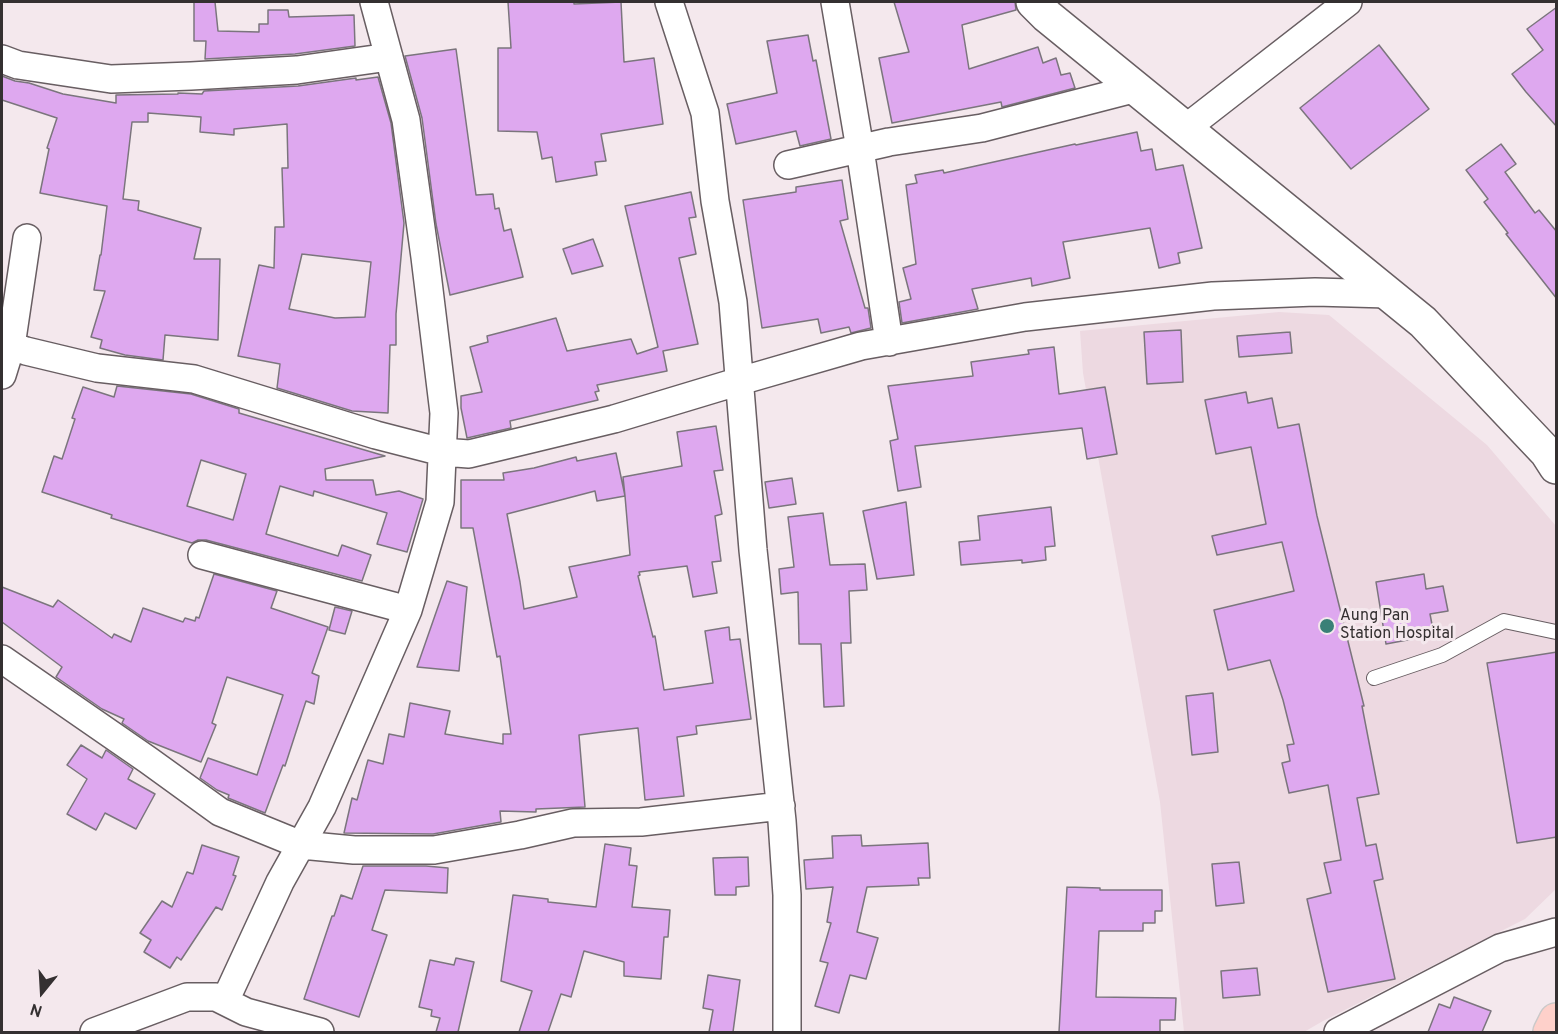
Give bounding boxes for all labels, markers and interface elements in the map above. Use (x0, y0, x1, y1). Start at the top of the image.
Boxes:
place label: Aung Pan Station Hospital (1340, 607, 1454, 645)
marker: Aung Pan Station Hospital (1318, 617, 1336, 635)
north arrow (12, 962, 72, 1022)
text: N (28, 998, 45, 1020)

